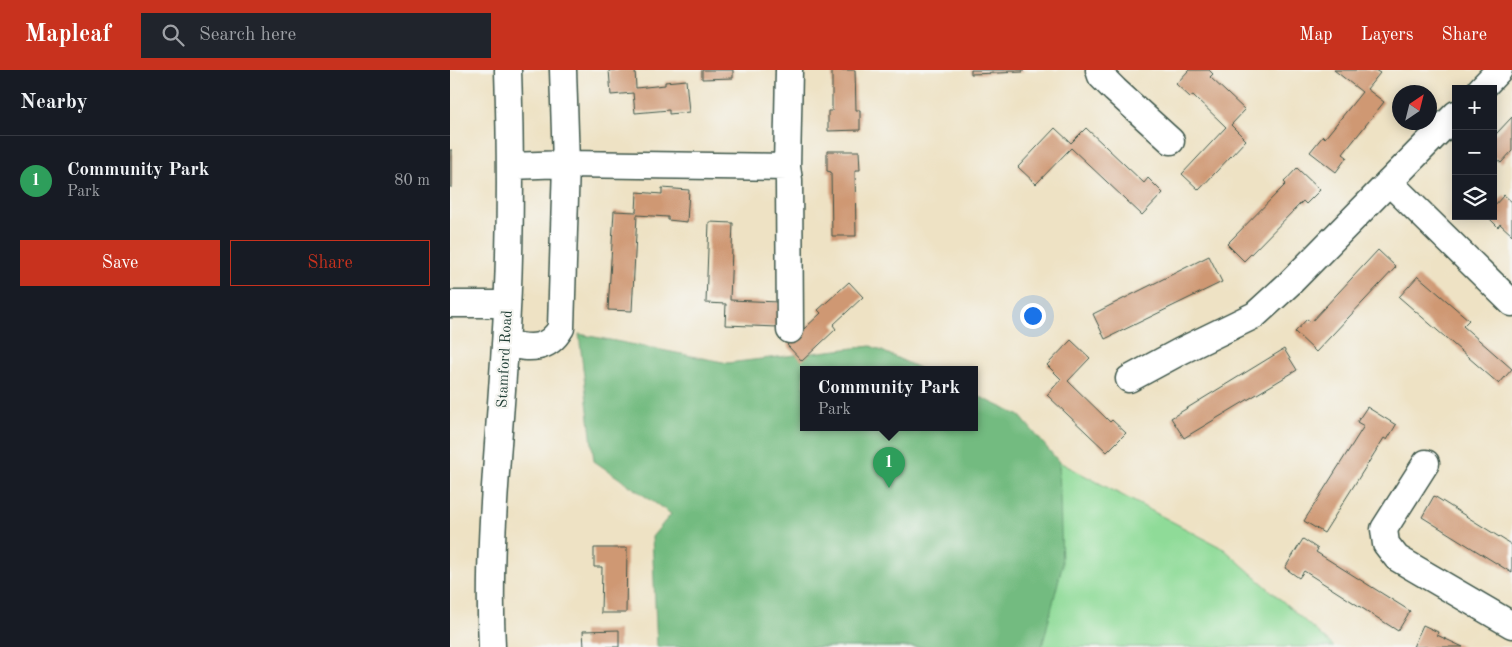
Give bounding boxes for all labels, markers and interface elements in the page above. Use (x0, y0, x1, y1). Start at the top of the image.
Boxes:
search box (141, 13, 491, 58)
icon: search (159, 21, 187, 49)
text: Mapleaf (25, 23, 111, 47)
text: Search here (199, 26, 296, 45)
text: Map (1299, 26, 1333, 44)
text: Layers (1361, 26, 1413, 44)
text: Share (1441, 26, 1487, 44)
north arrow (1392, 85, 1437, 130)
map controls (1452, 85, 1497, 220)
button: + (1452, 85, 1497, 130)
text: Nearby (20, 92, 88, 113)
button: − (1452, 130, 1497, 175)
text: Community Park (67, 161, 209, 180)
text: 1 (31, 173, 41, 189)
text: 80 m (394, 173, 430, 189)
button: layers (1452, 175, 1497, 220)
text: Park (67, 184, 100, 200)
button: Save (20, 240, 220, 286)
button: Share (230, 240, 430, 286)
your location (1020, 303, 1046, 329)
street label: Stamford Road (495, 310, 516, 408)
popup (800, 366, 978, 431)
text: Community Park (818, 379, 960, 398)
text: Park (818, 402, 851, 418)
pin: 1 (873, 447, 905, 488)

